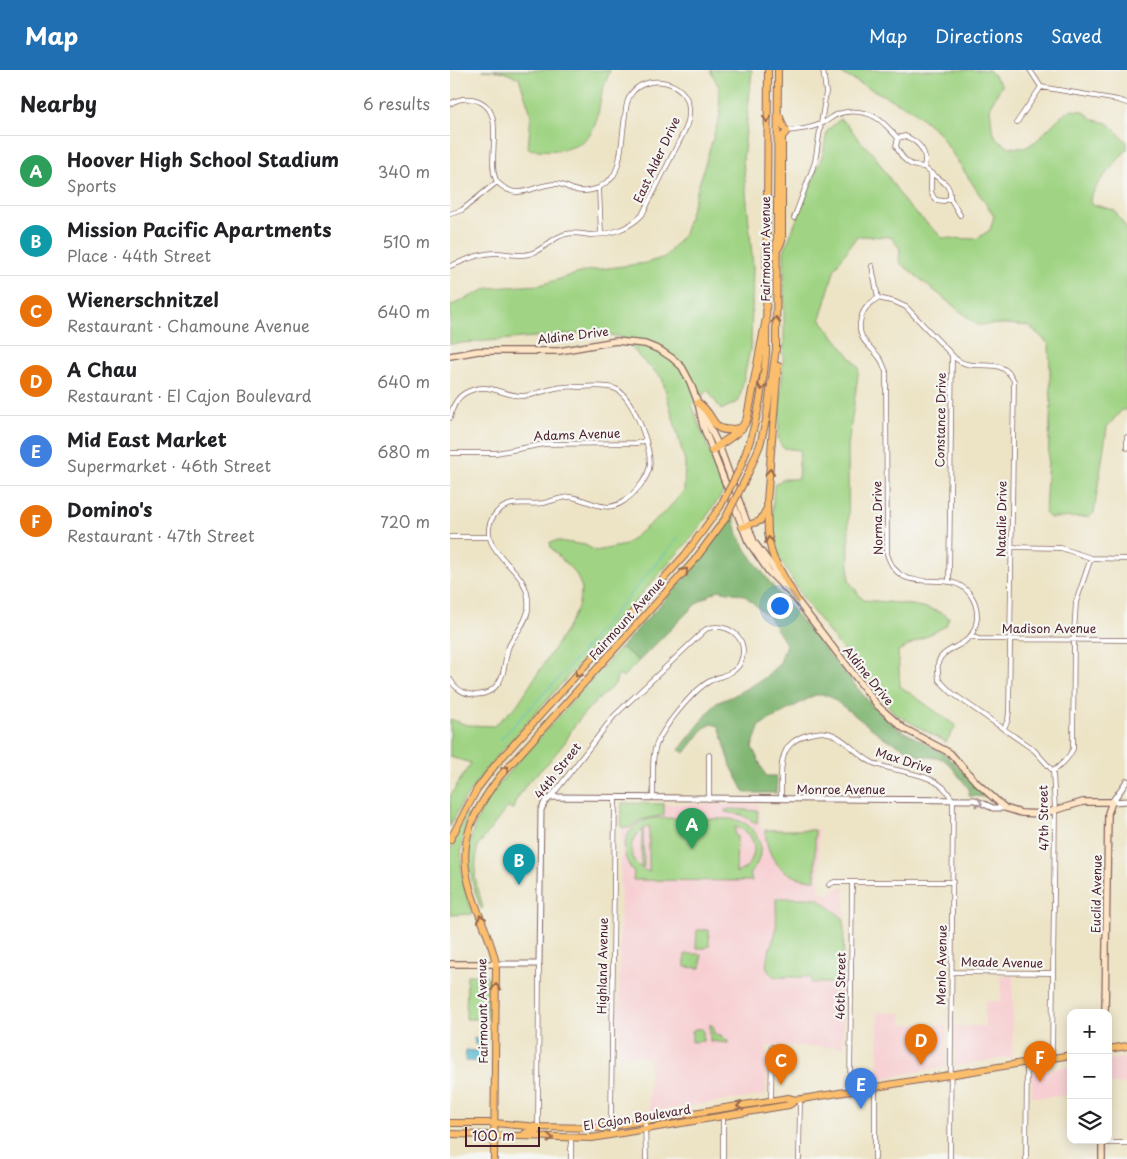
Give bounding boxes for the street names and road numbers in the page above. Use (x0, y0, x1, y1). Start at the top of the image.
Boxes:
street label: East Alder Drive (628, 113, 684, 206)
street label: Fairmount Avenue (756, 196, 774, 302)
street label: Aldine Drive (536, 322, 610, 348)
street label: Constance Drive (930, 372, 950, 468)
street label: Adams Avenue (533, 423, 621, 445)
street label: Norma Drive (867, 481, 887, 555)
street label: Natalie Drive (991, 481, 1011, 557)
street label: Fairmount Avenue (584, 573, 669, 664)
street label: Madison Avenue (1002, 619, 1097, 637)
street label: Aldine Drive (839, 642, 898, 709)
street label: 44th Street (530, 738, 585, 802)
street label: Max Drive (874, 742, 935, 778)
street label: Monroe Avenue (796, 780, 886, 798)
street label: 47th Street (1033, 785, 1053, 851)
street label: Euclid Avenue (1086, 854, 1106, 933)
street label: Highland Avenue (592, 917, 612, 1014)
street label: Menlo Avenue (931, 924, 951, 1005)
street label: 46th Street (830, 952, 850, 1020)
street label: Meade Avenue (961, 952, 1044, 972)
street label: Fairmount Avenue (472, 958, 492, 1064)
street label: El Cajon Boulevard (582, 1100, 693, 1134)

